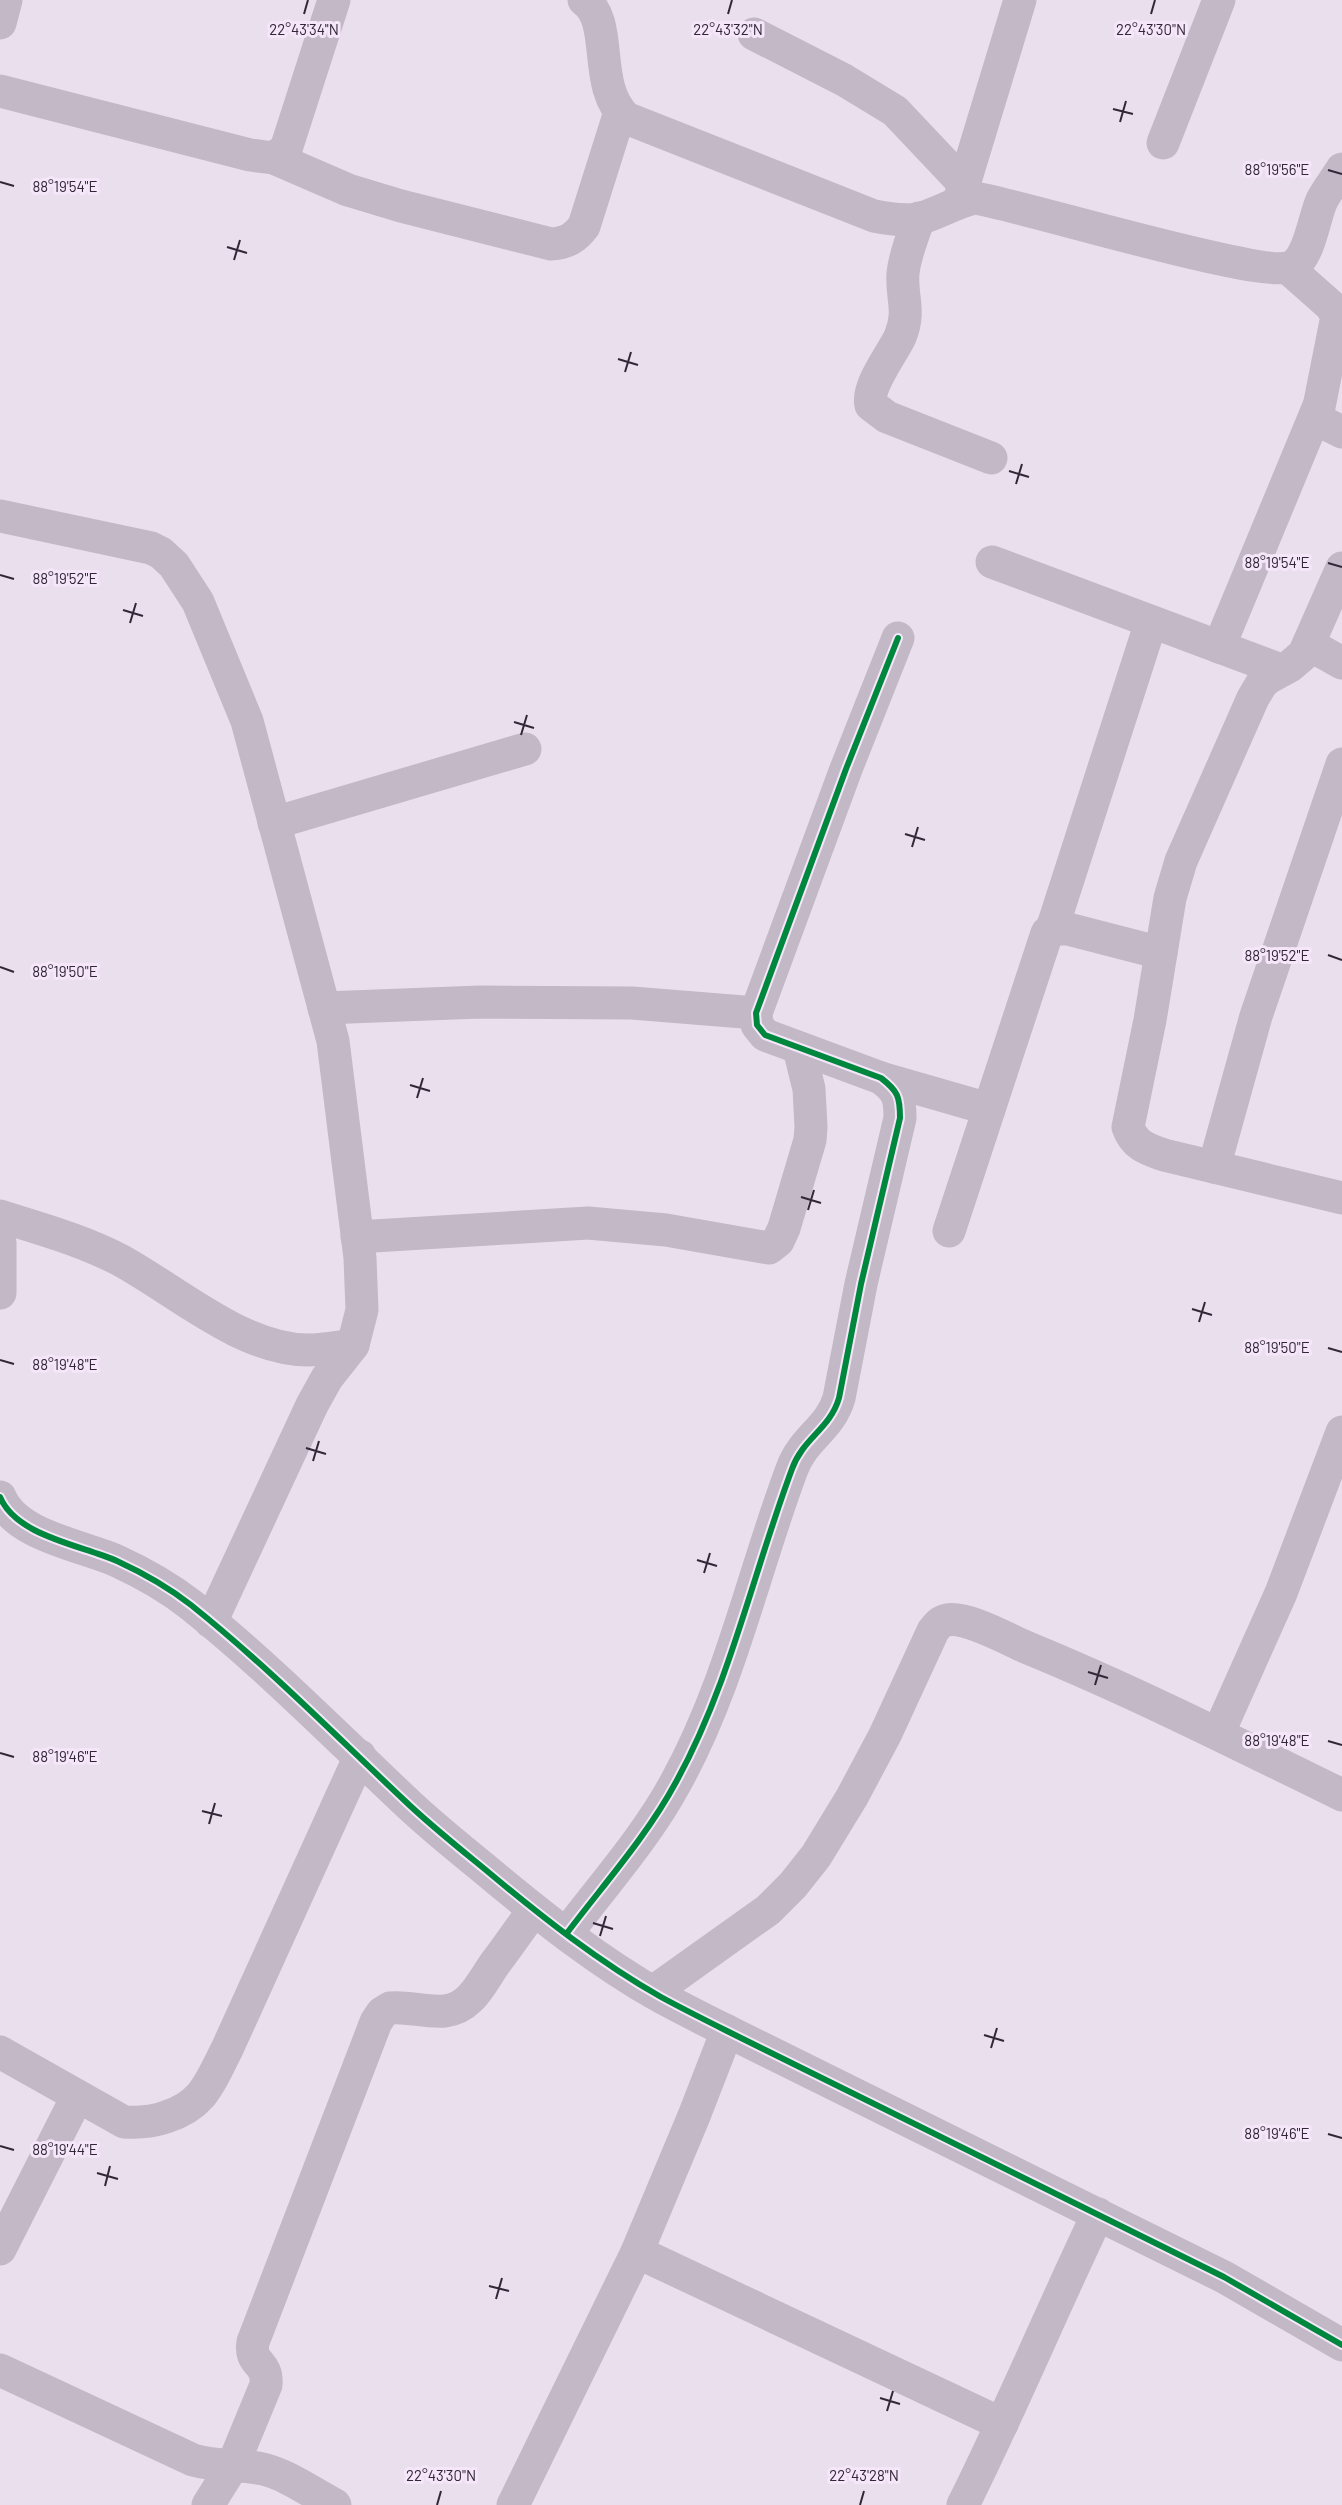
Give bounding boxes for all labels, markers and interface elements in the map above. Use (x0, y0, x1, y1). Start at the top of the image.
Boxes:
text: 22°43'34"N (269, 20, 339, 38)
text: 22°43'32"N (693, 20, 763, 38)
text: 22°43'30"N (1116, 20, 1186, 38)
text: 88°19'56"E (1245, 160, 1309, 178)
text: 88°19'54"E (32, 177, 98, 195)
text: 88°19'54"E (1244, 553, 1310, 571)
text: 88°19'52"E (32, 569, 98, 587)
text: 88°19'52"E (1244, 946, 1310, 964)
text: 88°19'50"E (32, 962, 98, 980)
text: 88°19'50"E (1244, 1338, 1310, 1356)
text: 88°19'48"E (32, 1355, 98, 1373)
text: 88°19'48"E (1244, 1731, 1310, 1749)
text: 88°19'46"E (32, 1747, 98, 1765)
text: 88°19'46"E (1244, 2124, 1310, 2142)
text: 88°19'44"E (32, 2140, 98, 2158)
text: 22°43'30"N (406, 2466, 476, 2484)
text: 22°43'28"N (829, 2466, 899, 2484)

